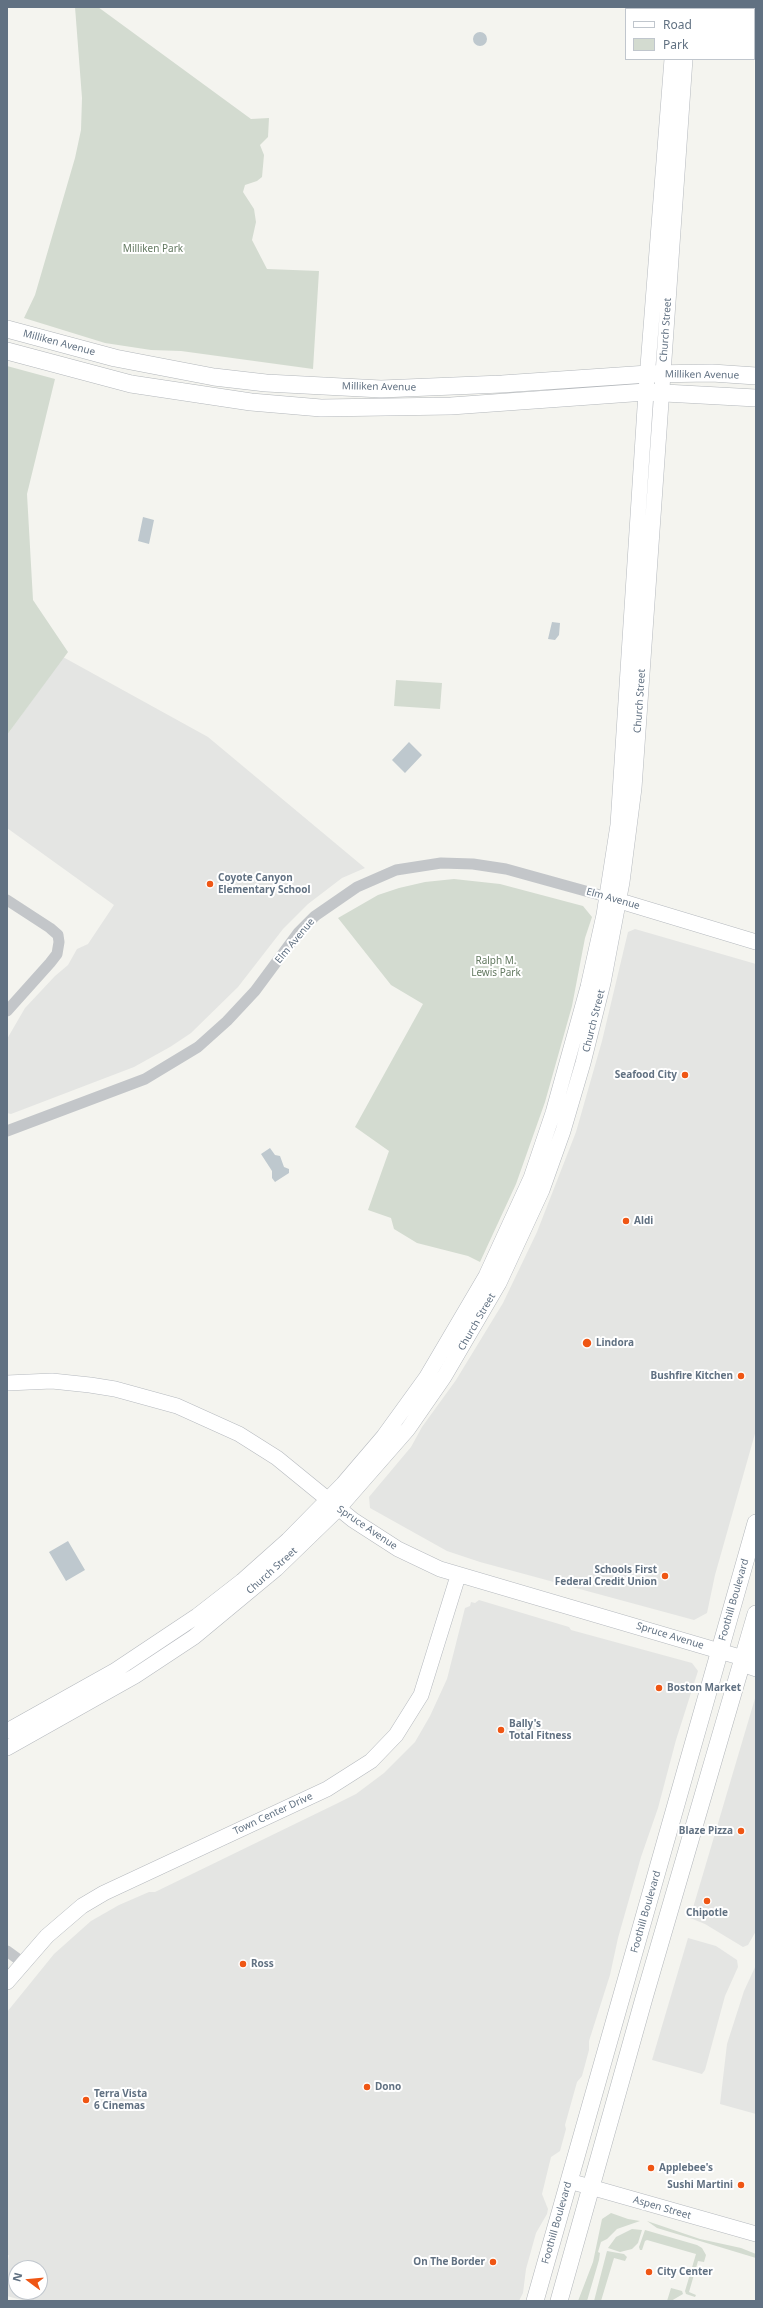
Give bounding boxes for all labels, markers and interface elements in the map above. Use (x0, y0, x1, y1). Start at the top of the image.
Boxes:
legend (625, 8, 755, 60)
text: Road (663, 16, 692, 33)
text: Park (663, 36, 688, 53)
park label: Milliken Park (123, 243, 183, 255)
street label: Church Street (658, 298, 674, 362)
street label: Milliken Avenue (22, 328, 96, 358)
street label: Milliken Avenue (665, 368, 739, 382)
street label: Milliken Avenue (342, 380, 416, 394)
street label: Church Street (632, 669, 648, 733)
place label: Coyote Canyon Elementary School (218, 872, 311, 896)
marker: Coyote Canyon Elementary School (205, 879, 215, 889)
street label: Elm Avenue (585, 886, 641, 912)
street label: Elm Avenue (273, 916, 317, 966)
park label: Ralph M. Lewis Park (471, 955, 521, 978)
street label: Church Street (580, 988, 608, 1054)
place label: Seafood City (615, 1069, 677, 1081)
marker: Seafood City (680, 1070, 690, 1080)
place label: Aldi (634, 1215, 653, 1227)
marker: Aldi (621, 1216, 631, 1226)
street label: Church Street (456, 1291, 498, 1353)
marker: Lindora (581, 1337, 593, 1349)
place label: Lindora (596, 1337, 634, 1349)
place label: Bushfire Kitchen (651, 1370, 733, 1382)
marker: Bushfire Kitchen (736, 1371, 746, 1381)
street label: Spruce Avenue (335, 1503, 399, 1553)
street label: Church Street (244, 1545, 300, 1597)
street label: Foothill Boulevard (717, 1558, 751, 1642)
place label: Schools First Federal Credit Union (555, 1564, 657, 1588)
marker: Schools First Federal Credit Union (660, 1571, 670, 1581)
street label: Spruce Avenue (635, 1620, 705, 1652)
place label: Boston Market (667, 1682, 741, 1694)
marker: Boston Market (654, 1683, 664, 1693)
place label: Bally's Total Fitness (509, 1718, 572, 1742)
marker: Bally's Total Fitness (496, 1725, 506, 1735)
street label: Town Center Drive (231, 1790, 315, 1838)
place label: Blaze Pizza (679, 1825, 733, 1837)
marker: Blaze Pizza (736, 1826, 746, 1836)
street label: Foothill Boulevard (629, 1870, 663, 1954)
marker: Chipotle (702, 1896, 712, 1906)
place label: Chipotle (686, 1907, 728, 1919)
place label: Ross (251, 1958, 274, 1970)
marker: Ross (238, 1959, 248, 1969)
place label: Dono (375, 2081, 401, 2093)
marker: Dono (362, 2082, 372, 2092)
place label: Terra Vista 6 Cinemas (94, 2088, 147, 2112)
marker: Terra Vista 6 Cinemas (81, 2095, 91, 2105)
place label: Applebee's (659, 2162, 713, 2174)
marker: Applebee's (646, 2163, 656, 2173)
place label: Sushi Martini (667, 2179, 733, 2191)
marker: Sushi Martini (736, 2180, 746, 2190)
street label: Foothill Boulevard (540, 2181, 574, 2265)
street label: Aspen Street (632, 2194, 692, 2222)
place label: On The Border (413, 2256, 485, 2268)
marker: On The Border (488, 2257, 498, 2267)
north arrow (8, 2260, 48, 2300)
place label: City Center (657, 2266, 713, 2278)
marker: City Center (644, 2267, 654, 2277)
text: N (8, 2270, 25, 2283)

